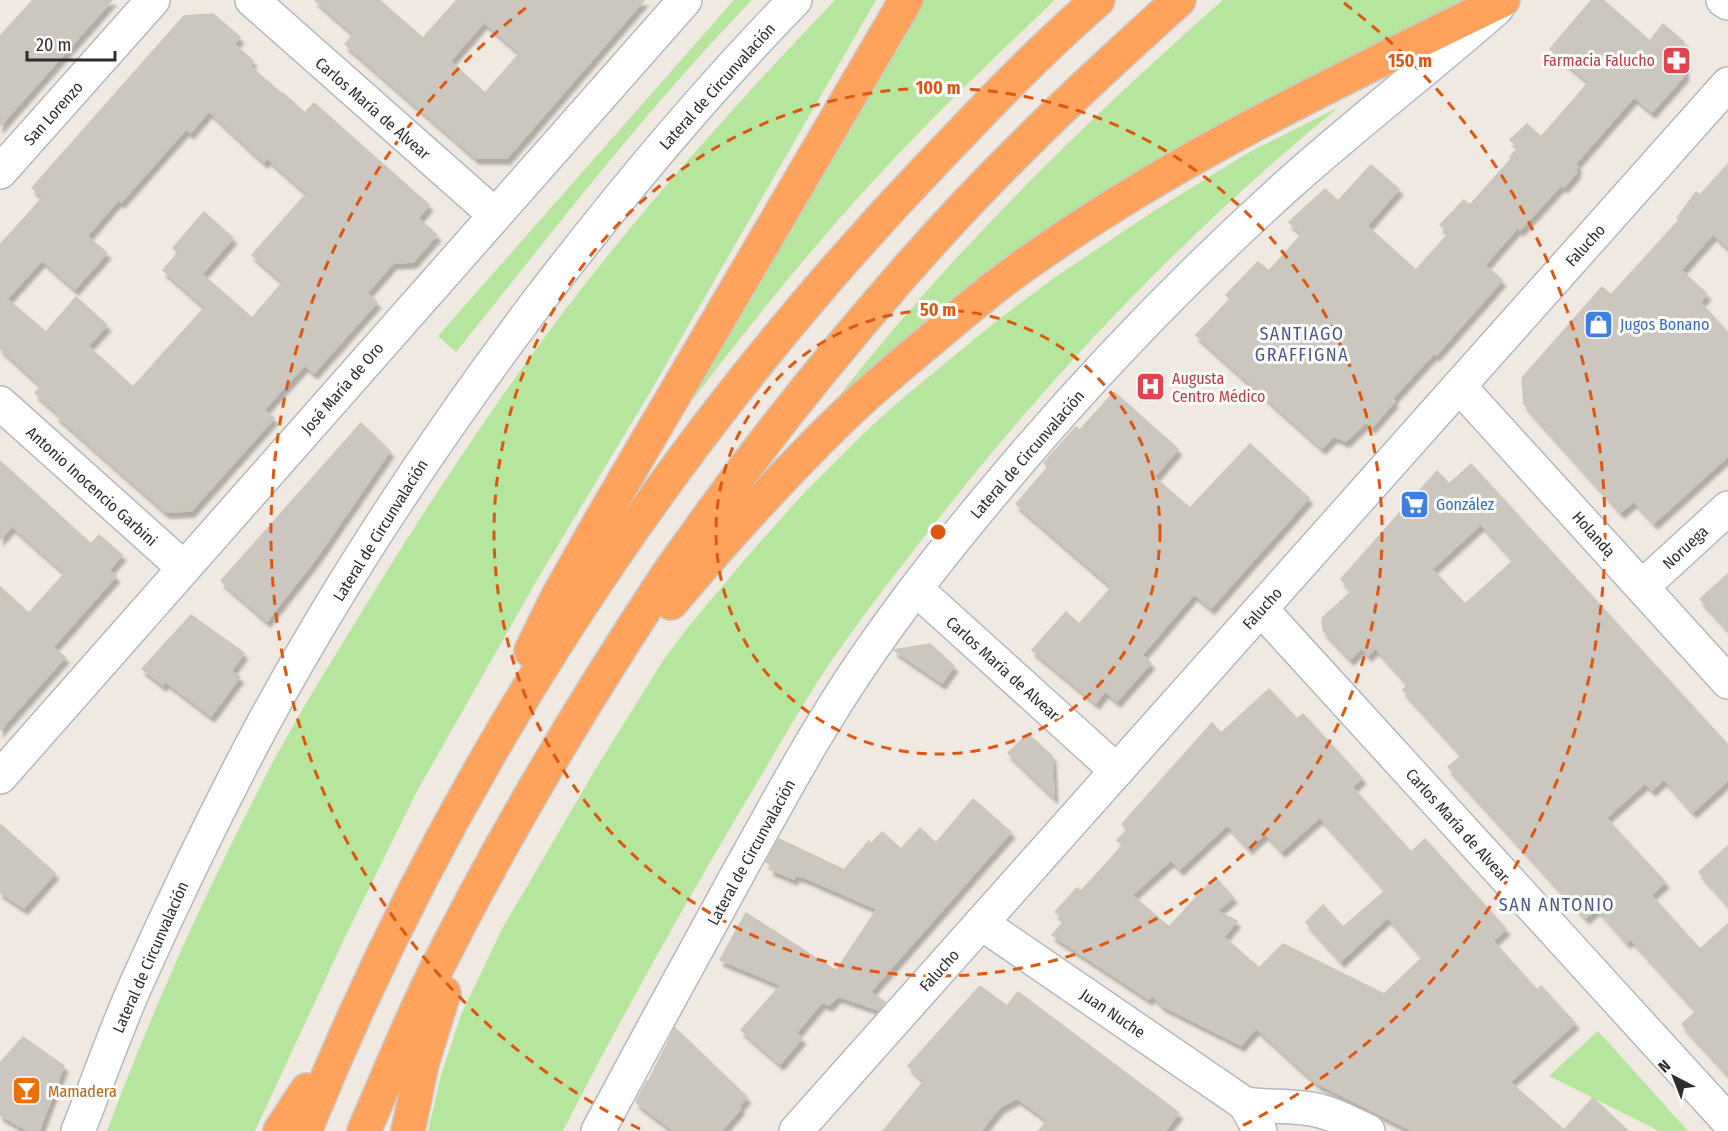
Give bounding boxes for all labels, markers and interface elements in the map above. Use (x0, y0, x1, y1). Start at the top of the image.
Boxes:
street label: Lateral de Circunvalación (656, 19, 779, 154)
scale bar (27, 24, 116, 62)
text: 20 m (36, 34, 71, 56)
pharmacy icon: Farmacia Falucho (1660, 44, 1692, 76)
text: 150 m (1388, 50, 1432, 72)
place label: Farmacia Falucho (1543, 51, 1655, 70)
street label: Carlos María de Alvear (311, 53, 434, 164)
text: 100 m (916, 77, 960, 99)
street label: San Lorenzo (20, 78, 87, 149)
street label: Falucho (1562, 220, 1609, 270)
text: 50 m (920, 299, 956, 321)
shop icon: Jugos Bonano (1583, 308, 1615, 340)
place label: Jugos Bonano (1620, 315, 1709, 334)
district label: SANTIAGO GRAFFIGNA (1255, 323, 1349, 366)
street label: José María de Oro (297, 338, 387, 438)
place label: Augusta Centro Médico (1172, 369, 1266, 406)
hospital icon: Augusta Centro Médico (1135, 371, 1167, 403)
street label: Lateral de Circunvalación (967, 386, 1088, 522)
street label: Antonio Inocencio Garbini (22, 423, 161, 550)
street label: Lateral de Circunvalación (329, 456, 432, 605)
supermarket icon: González (1399, 488, 1431, 520)
place label: González (1436, 495, 1494, 514)
street label: Holanda (1568, 508, 1619, 561)
centre of rings (928, 522, 948, 542)
street label: Noruega (1659, 522, 1712, 573)
street label: Falucho (1239, 583, 1286, 633)
street label: Carlos María de Alvear (942, 612, 1064, 725)
street label: Carlos María de Alvear (1402, 765, 1514, 886)
street label: Lateral de Circunvalación (703, 776, 799, 928)
street label: Lateral de Circunvalación (108, 879, 192, 1036)
district label: SAN ANTONIO (1499, 894, 1615, 916)
street label: Falucho (916, 945, 963, 995)
street label: Juan Nuche (1077, 985, 1149, 1042)
north arrow (1644, 1047, 1704, 1107)
text: N (1654, 1056, 1674, 1076)
bar icon: Mamadera (11, 1075, 43, 1107)
place label: Mamadera (48, 1082, 117, 1101)

